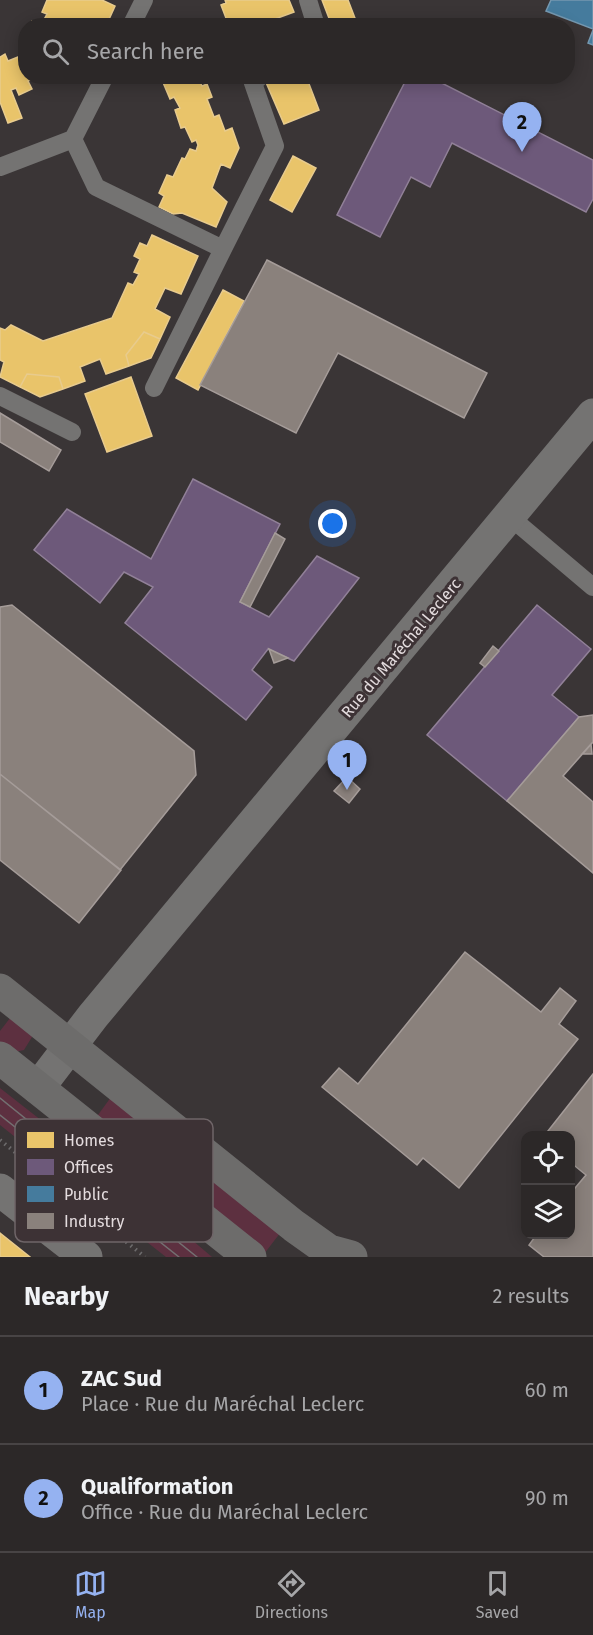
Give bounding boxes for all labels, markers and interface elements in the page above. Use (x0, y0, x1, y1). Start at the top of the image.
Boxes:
search box (18, 18, 575, 84)
icon: search (39, 35, 72, 68)
text: Search here (87, 38, 205, 65)
pin: 2 (502, 102, 542, 152)
your location (318, 509, 347, 538)
street label: Rue du Maréchal Leclerc (337, 574, 465, 721)
pin: 1 (328, 740, 366, 790)
legend (15, 1119, 213, 1242)
text: Homes (64, 1131, 114, 1150)
map controls (521, 1131, 575, 1239)
button: locate (521, 1131, 575, 1185)
text: Offices (64, 1158, 113, 1177)
text: Public (64, 1185, 109, 1204)
button: layers (521, 1185, 575, 1239)
text: Industry (64, 1212, 124, 1231)
text: Nearby (24, 1281, 109, 1312)
text: 2 results (492, 1284, 569, 1308)
text: ZAC Sud (81, 1365, 162, 1392)
text: 1 (39, 1378, 48, 1402)
text: 60 m (525, 1378, 569, 1402)
text: Place · Rue du Maréchal Leclerc (81, 1392, 364, 1416)
text: Qualiformation (81, 1473, 234, 1500)
text: 2 (38, 1486, 49, 1510)
text: 90 m (525, 1486, 569, 1510)
text: Office · Rue du Maréchal Leclerc (81, 1500, 368, 1524)
tab: Map (74, 1567, 107, 1622)
tab: Directions (255, 1567, 328, 1622)
tab: Saved (476, 1567, 519, 1622)

